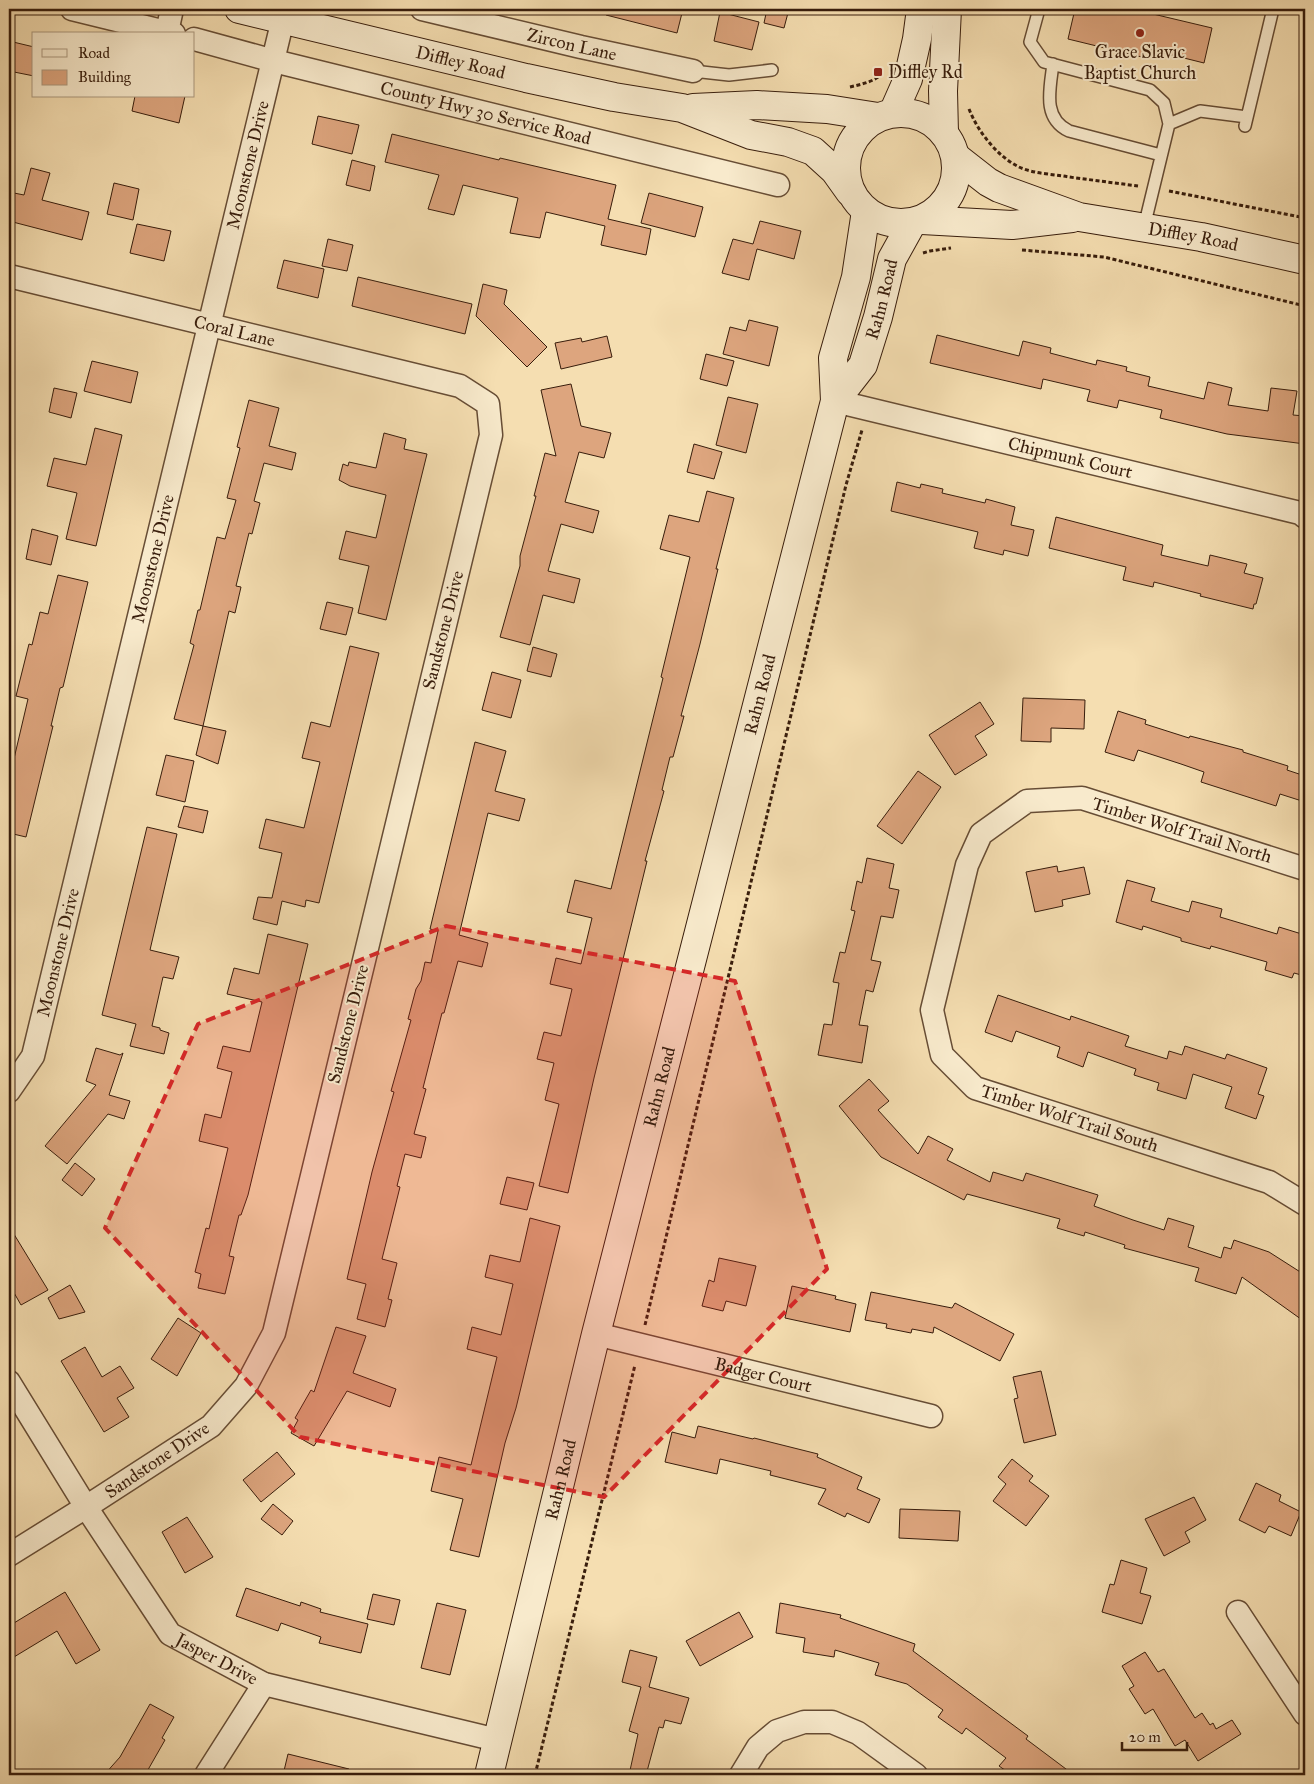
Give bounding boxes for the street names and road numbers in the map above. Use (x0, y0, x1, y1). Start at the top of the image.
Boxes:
street label: Zircon Lane (525, 23, 619, 65)
street label: Diffley Road (414, 41, 508, 84)
street label: County Hwy 30 Service Road (378, 77, 593, 150)
street label: Moonstone Drive (222, 98, 274, 231)
street label: Diffley Road (1146, 217, 1240, 256)
street label: Rahn Road (861, 257, 903, 342)
street label: Coral Lane (192, 310, 277, 351)
street label: Chipmunk Court (1006, 432, 1135, 483)
street label: Moonstone Drive (127, 492, 179, 625)
street label: Sandstone Drive (418, 568, 468, 692)
street label: Rahn Road (739, 652, 781, 737)
street label: Timber Wolf Trail North (1090, 792, 1274, 868)
street label: Moonstone Drive (32, 886, 84, 1019)
street label: Sandstone Drive (323, 962, 373, 1086)
street label: Rahn Road (638, 1044, 680, 1129)
street label: Timber Wolf Trail South (978, 1080, 1161, 1157)
street label: Badger Court (712, 1352, 815, 1398)
street label: Sandstone Drive (100, 1417, 214, 1503)
street label: Rahn Road (540, 1437, 581, 1522)
street label: Jasper Drive (170, 1627, 262, 1690)

